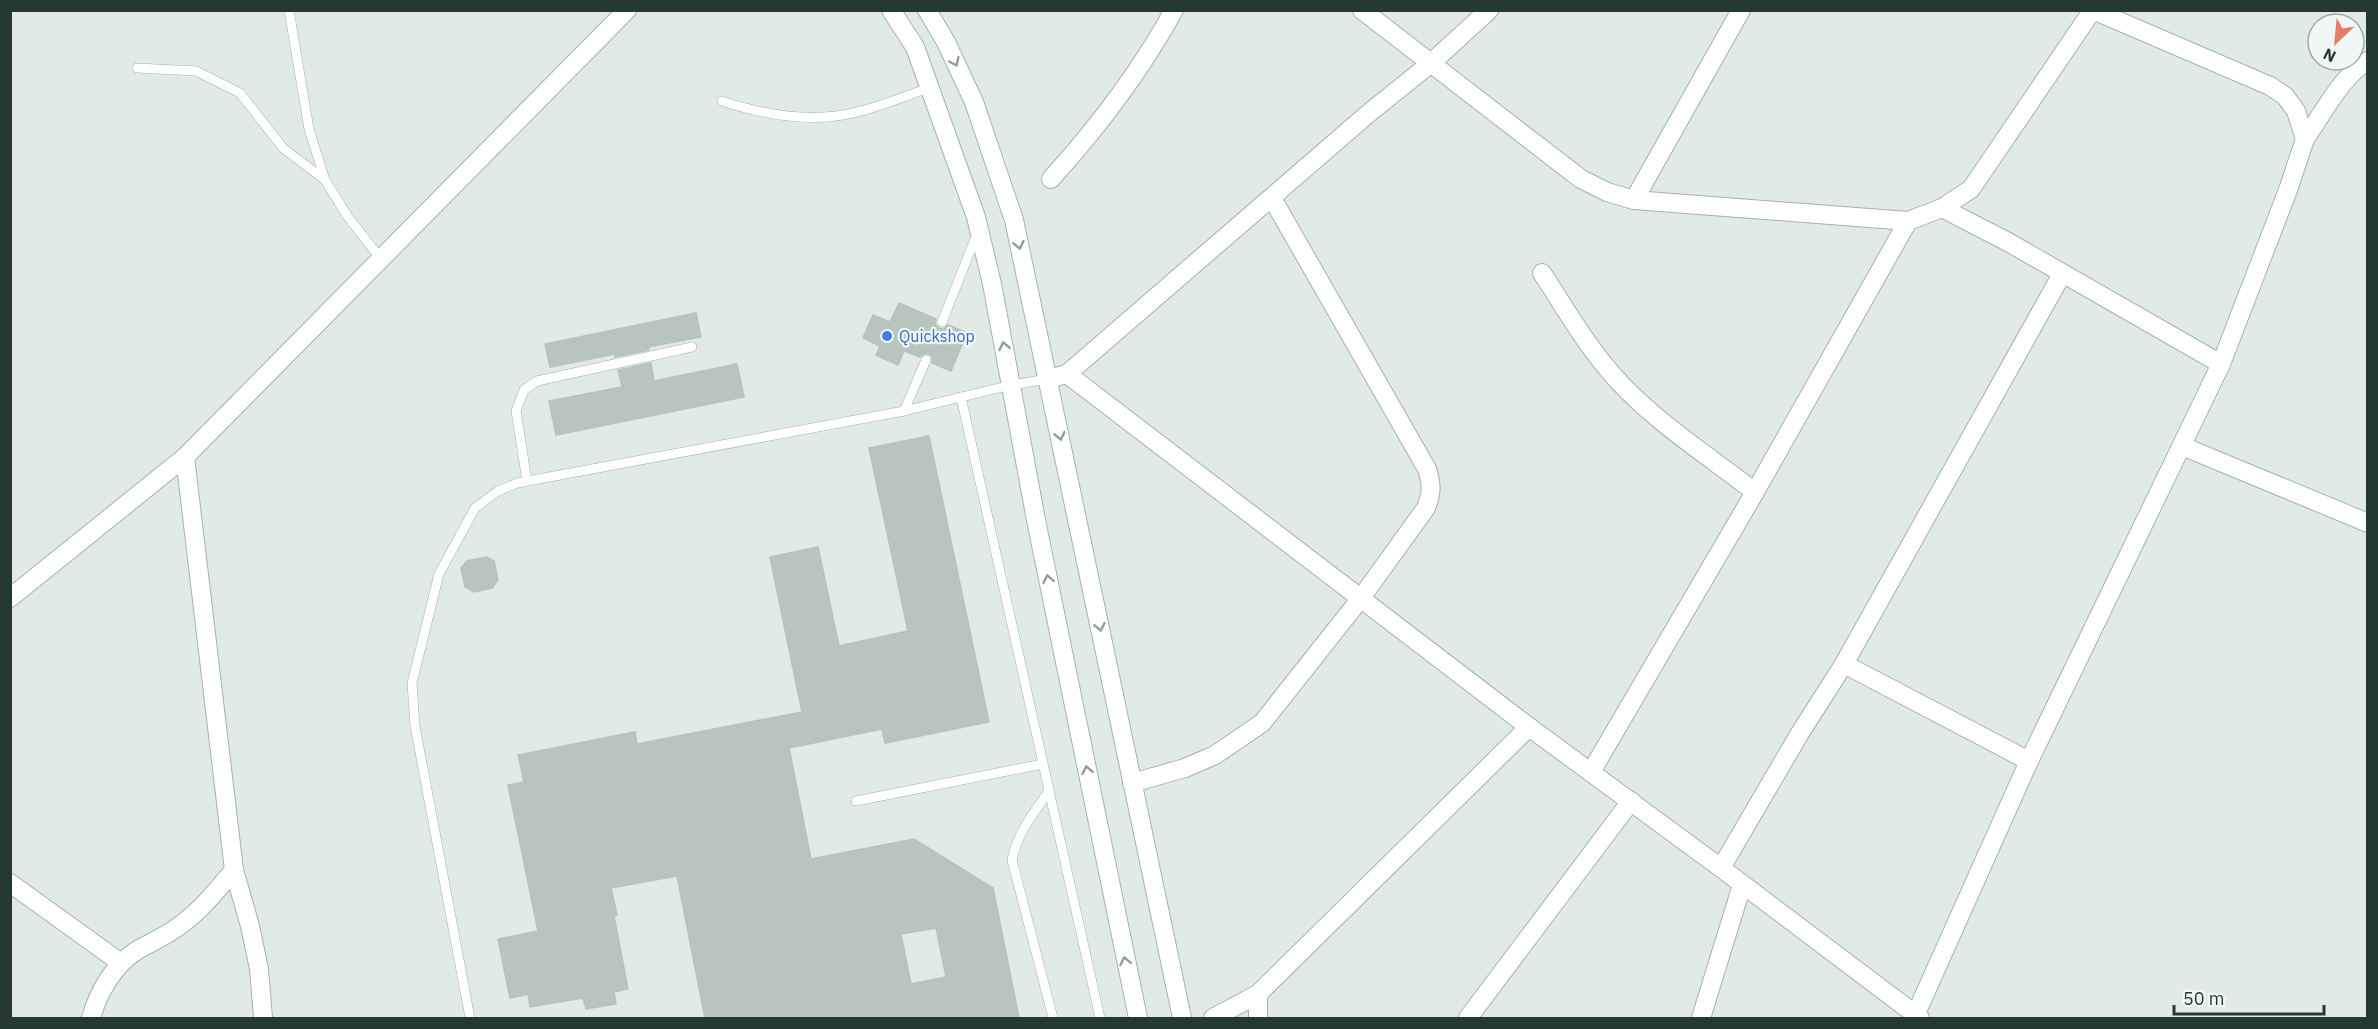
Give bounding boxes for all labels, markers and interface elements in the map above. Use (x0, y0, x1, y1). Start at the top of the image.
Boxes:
north arrow (2306, 12, 2366, 72)
text: N (2320, 44, 2339, 67)
one-way arrow (948, 55, 960, 66)
one-way arrow (1012, 240, 1025, 250)
place label: Quickshop (899, 326, 975, 346)
marker: Quickshop (880, 329, 894, 343)
one-way arrow (998, 342, 1011, 352)
one-way arrow (1052, 431, 1065, 441)
one-way arrow (1042, 574, 1055, 584)
one-way arrow (1093, 622, 1106, 632)
one-way arrow (1081, 765, 1094, 775)
one-way arrow (1119, 957, 1132, 967)
scale bar (2174, 978, 2324, 1016)
text: 50 m (2183, 987, 2225, 1010)

